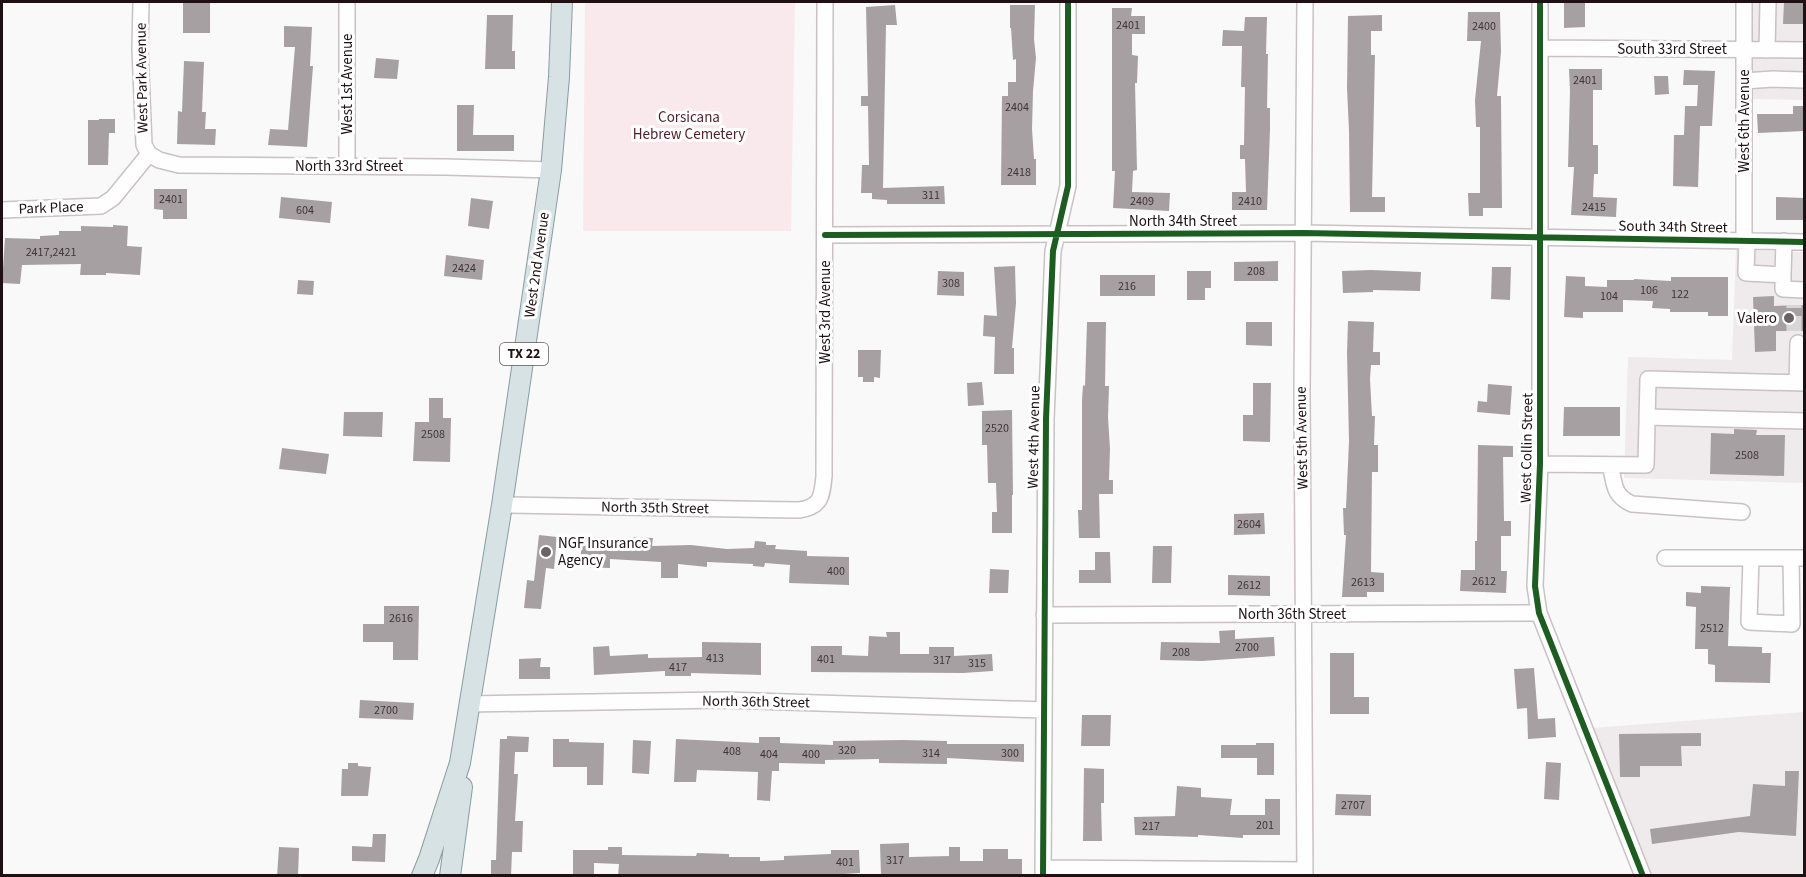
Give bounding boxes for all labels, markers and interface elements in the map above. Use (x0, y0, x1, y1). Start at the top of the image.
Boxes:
house number: 2401 (1116, 17, 1140, 34)
house number: 2400 (1472, 18, 1496, 35)
street label: West Park Avenue (131, 23, 153, 133)
street label: West 1st Avenue (337, 33, 358, 135)
street label: South 33rd Street (1617, 39, 1727, 60)
street label: West 6th Avenue (1734, 69, 1755, 173)
house number: 2401 (1573, 72, 1597, 89)
house number: 2404 (1005, 99, 1029, 116)
park label: Corsicana Hebrew Cemetery (633, 107, 745, 145)
street label: North 33rd Street (295, 156, 403, 177)
house number: 2418 (1007, 164, 1031, 181)
house number: 311 (922, 187, 940, 204)
house number: 2401 (159, 191, 183, 208)
house number: 2409 (1130, 193, 1154, 210)
house number: 2410 (1238, 193, 1262, 210)
street label: Park Place (18, 196, 84, 220)
house number: 2415 (1582, 199, 1606, 216)
house number: 604 (296, 202, 314, 219)
street label: West 2nd Avenue (519, 211, 555, 319)
street label: North 34th Street (1129, 211, 1237, 232)
street label: South 34th Street (1618, 216, 1728, 238)
house number: 2417,2421 (26, 244, 76, 261)
house number: 2424 (452, 260, 476, 277)
street label: West 3rd Avenue (815, 260, 836, 364)
house number: 208 (1247, 263, 1265, 280)
house number: 308 (942, 275, 960, 292)
house number: 216 (1118, 278, 1136, 295)
house number: 106 (1640, 282, 1658, 299)
house number: 122 (1671, 286, 1689, 303)
house number: 104 (1600, 288, 1618, 305)
place label: Valero (1738, 308, 1777, 329)
marker: Valero (1782, 311, 1796, 325)
road number: TX 22 (500, 343, 548, 365)
street label: West 4th Avenue (1023, 385, 1045, 489)
street label: West 5th Avenue (1291, 386, 1313, 490)
street label: West Collin Street (1516, 393, 1538, 503)
house number: 2520 (985, 420, 1009, 437)
house number: 2508 (421, 426, 445, 443)
house number: 2508 (1735, 447, 1759, 464)
street label: North 35th Street (601, 497, 709, 519)
house number: 2604 (1237, 516, 1261, 533)
place label: NGF Insurance Agency (558, 533, 649, 571)
marker: NGF Insurance Agency (539, 545, 553, 559)
house number: 400 (827, 563, 845, 580)
house number: 2612 (1472, 573, 1496, 590)
house number: 2613 (1351, 574, 1375, 591)
house number: 2612 (1237, 577, 1261, 594)
street label: North 36th Street (1238, 604, 1346, 625)
house number: 2616 (389, 610, 413, 627)
house number: 2512 (1700, 620, 1724, 637)
house number: 2700 (1235, 639, 1259, 656)
house number: 208 (1172, 644, 1190, 661)
house number: 413 (706, 650, 724, 667)
house number: 401 (817, 651, 835, 668)
house number: 317 (933, 652, 951, 669)
house number: 315 (968, 655, 986, 672)
house number: 417 (669, 659, 687, 676)
street label: North 36th Street (702, 691, 810, 713)
house number: 2700 (374, 702, 398, 719)
house number: 320 (838, 742, 856, 759)
house number: 408 (723, 743, 741, 760)
house number: 314 (922, 745, 940, 762)
house number: 300 (1001, 745, 1019, 762)
house number: 404 (760, 746, 778, 763)
house number: 400 (802, 746, 820, 763)
house number: 2707 (1341, 797, 1365, 814)
house number: 201 (1256, 817, 1274, 834)
house number: 217 (1142, 818, 1160, 835)
house number: 317 (886, 852, 904, 869)
house number: 401 (836, 854, 854, 871)

